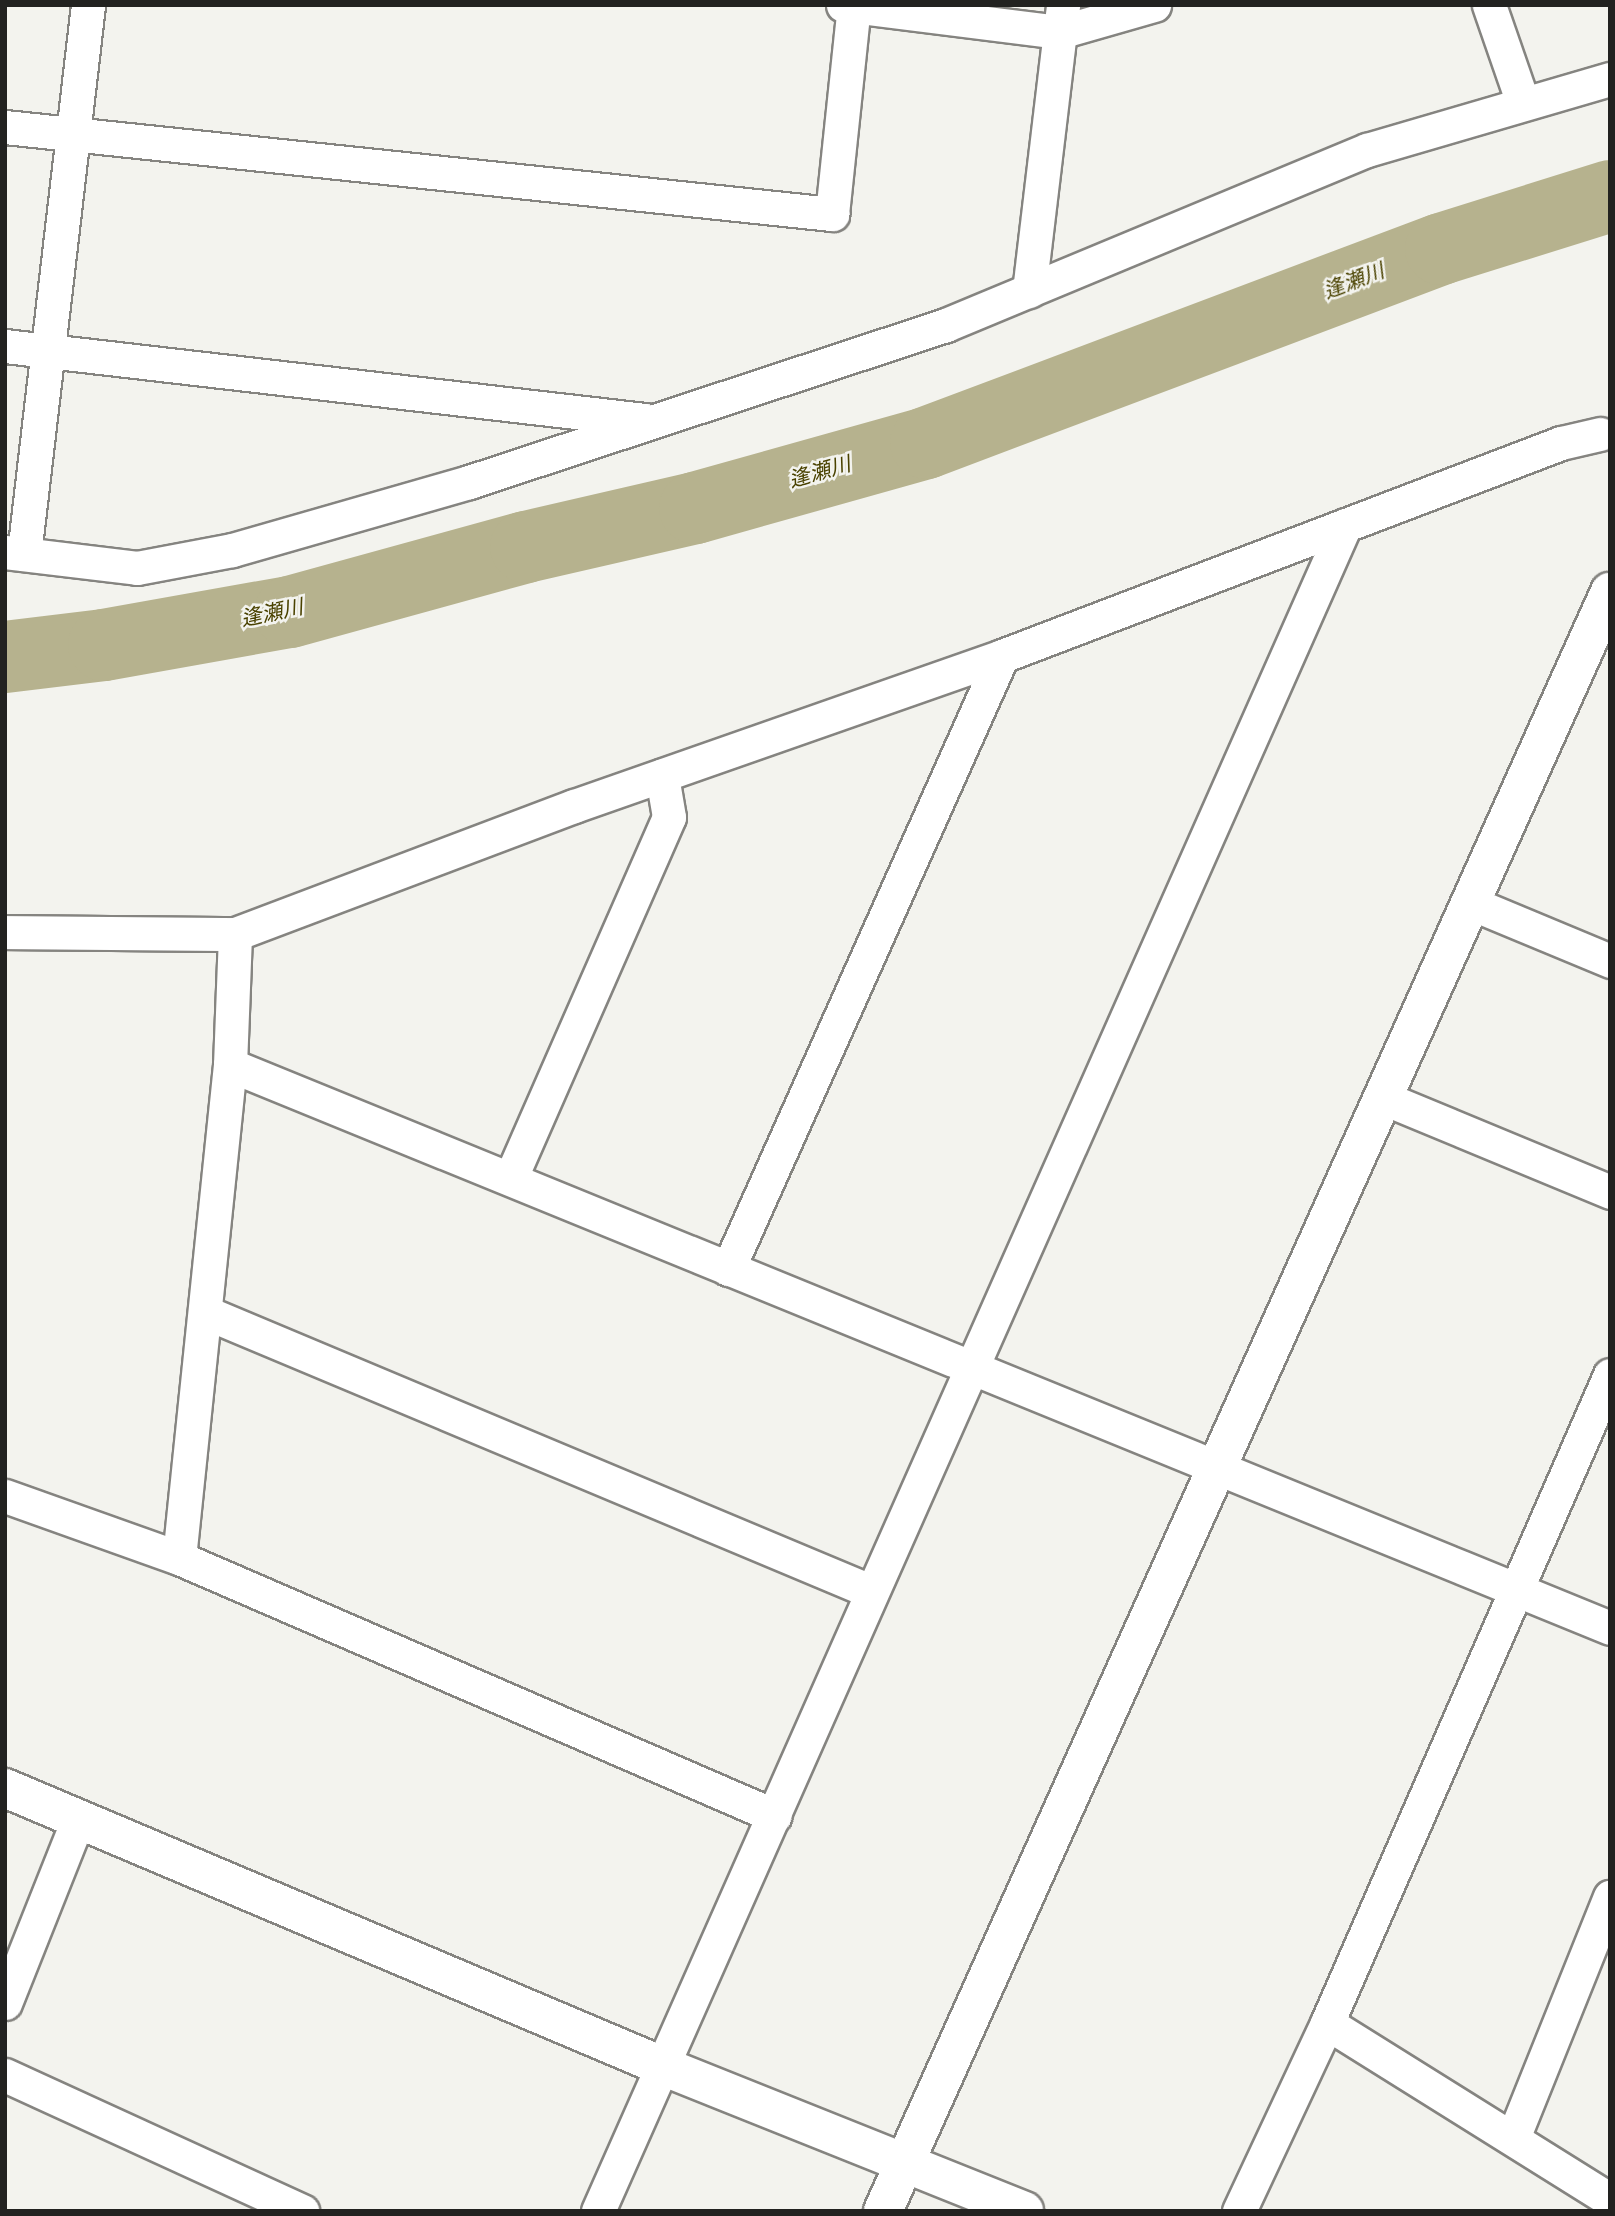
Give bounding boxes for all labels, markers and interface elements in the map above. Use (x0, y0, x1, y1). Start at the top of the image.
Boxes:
water label: 逢瀬川 (1320, 259, 1388, 305)
water label: 逢瀬川 (786, 452, 854, 494)
water label: 逢瀬川 (239, 595, 305, 633)

